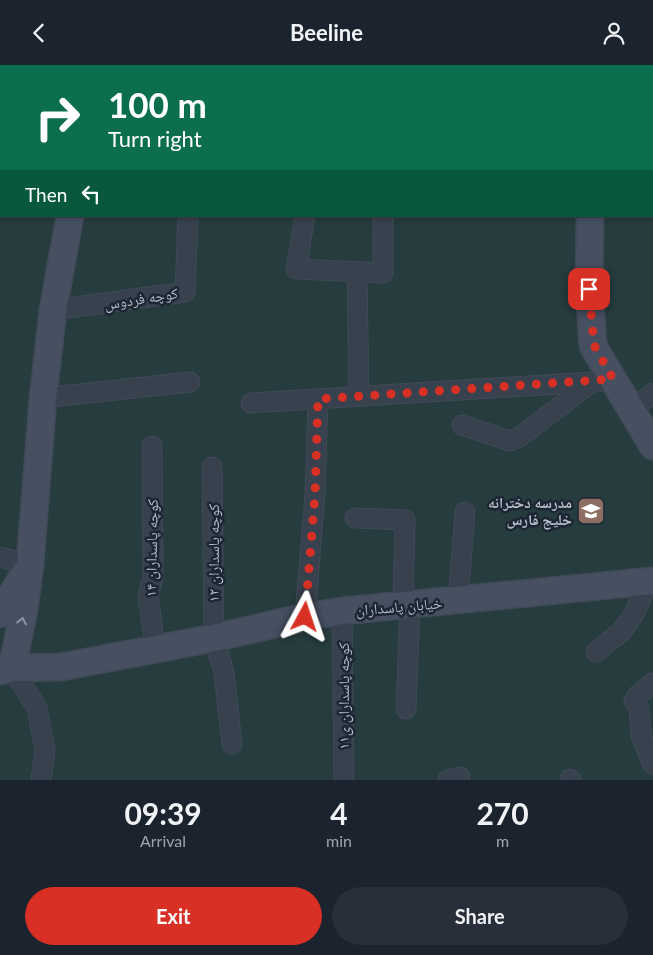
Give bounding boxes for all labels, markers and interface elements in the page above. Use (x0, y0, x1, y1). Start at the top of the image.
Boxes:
icon: back (25, 19, 53, 47)
text: Beeline (290, 19, 363, 46)
icon: person (600, 19, 628, 47)
text: 100 m (108, 83, 207, 125)
icon: right (25, 85, 90, 150)
text: Turn right (108, 125, 202, 152)
icon: left (77, 180, 105, 208)
text: Then (25, 183, 67, 206)
pin (568, 268, 610, 310)
icon: arrive (575, 275, 603, 303)
street label: کوچه فردوس (103, 283, 179, 315)
place label: مدرسه دخترانه خلیج فارس (488, 493, 572, 530)
school or university icon: مدرسه دخترانه خلیج فارس (576, 496, 606, 526)
street label: کوچه پاسداران ۱۴ (141, 499, 163, 597)
street label: کوچه پاسداران ۱۲ (204, 504, 224, 602)
position arrow (278, 590, 330, 642)
street label: خیابان پاسداران (355, 593, 444, 621)
one-way arrow (16, 616, 27, 625)
street label: کوچه پاسداران ی۱۱ (334, 642, 354, 750)
text: 09:39 (124, 795, 202, 831)
text: 4 (330, 795, 348, 831)
text: 270 (476, 795, 529, 831)
text: Arrival (140, 831, 186, 850)
text: min (326, 831, 352, 850)
text: m (496, 831, 509, 850)
button: Exit (25, 887, 322, 945)
button: Share (332, 887, 628, 945)

